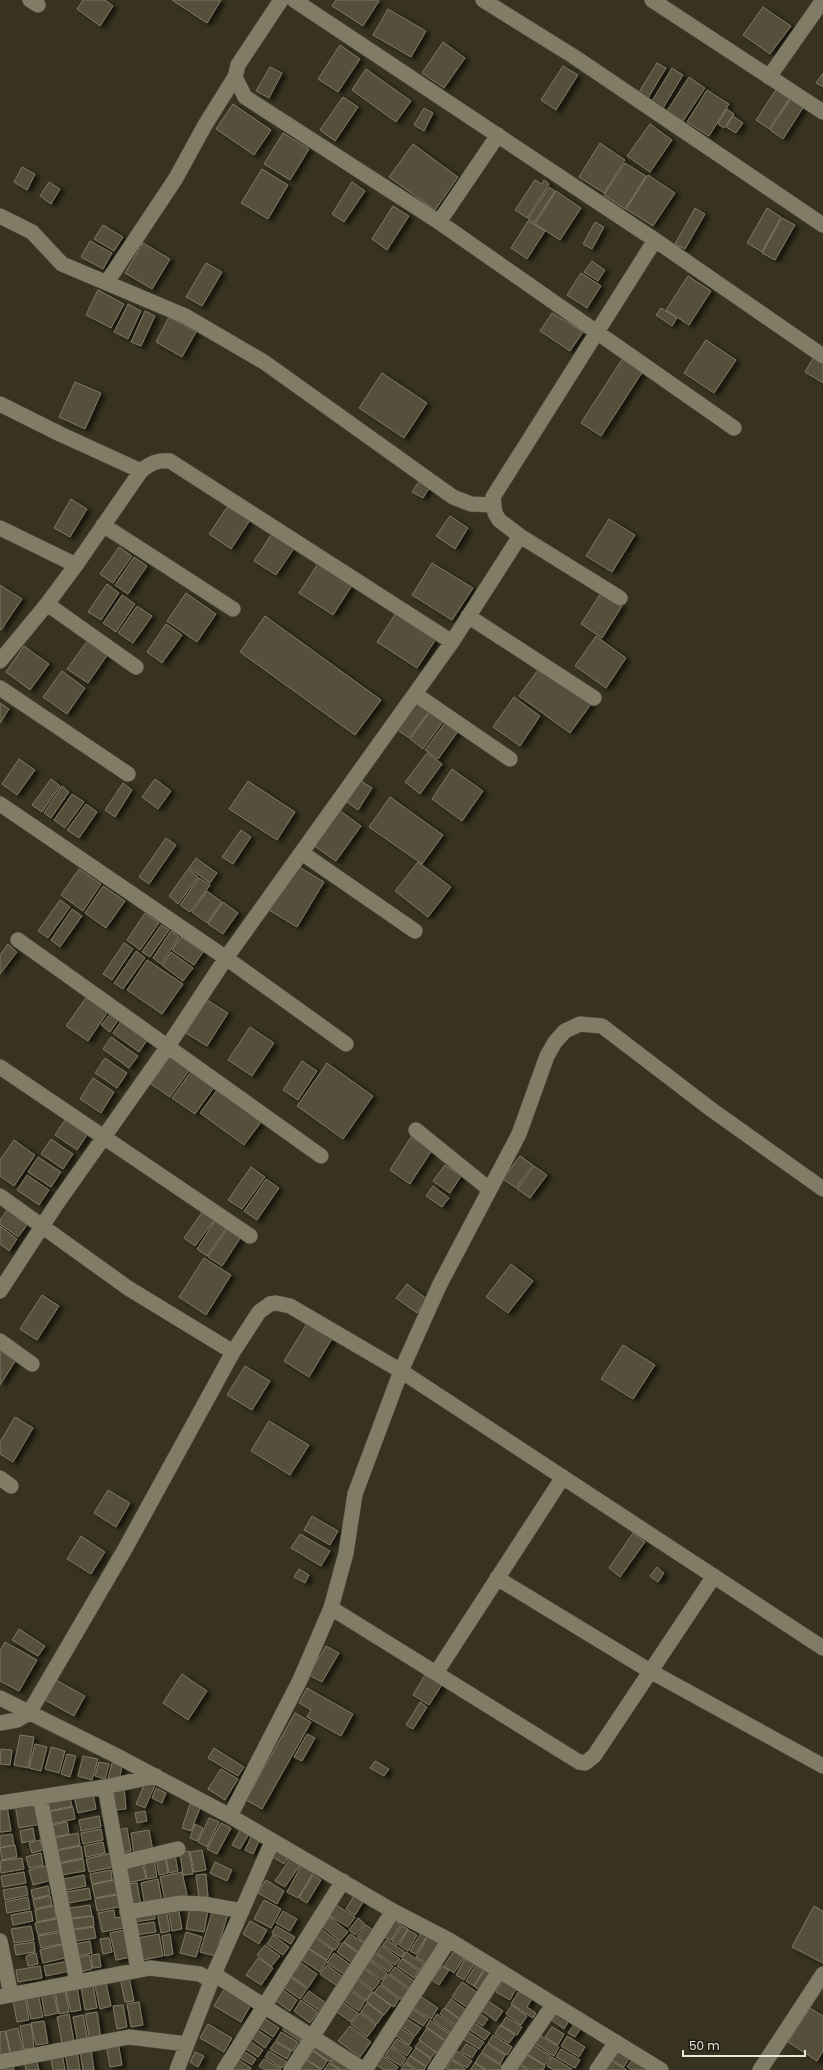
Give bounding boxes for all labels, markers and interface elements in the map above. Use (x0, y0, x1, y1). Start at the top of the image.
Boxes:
scale bar (683, 2032, 805, 2058)
text: 50 m (689, 2037, 720, 2054)

